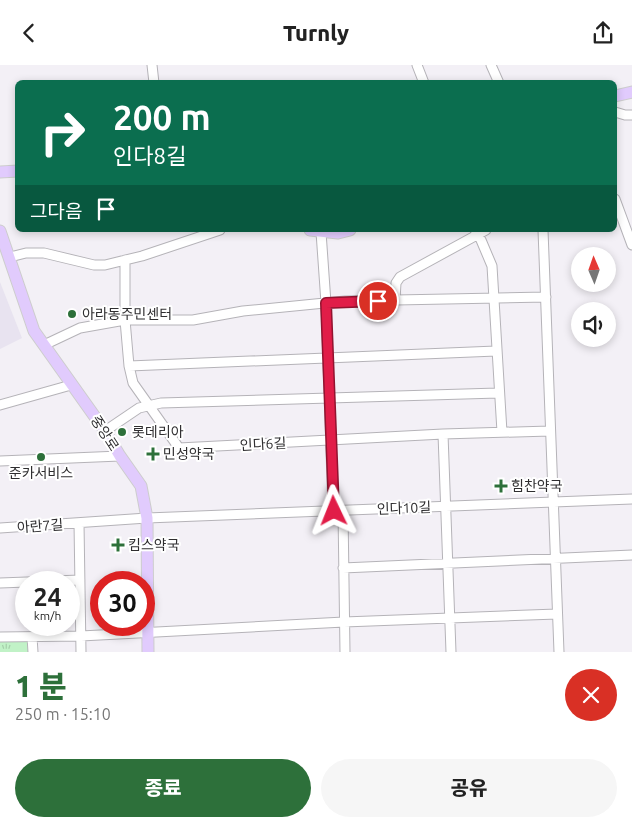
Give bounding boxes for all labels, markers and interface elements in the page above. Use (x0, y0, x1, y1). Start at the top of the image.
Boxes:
icon: back (15, 19, 43, 47)
icon: share (589, 19, 617, 47)
text: Turnly (283, 20, 349, 45)
text: 200 m (113, 97, 211, 137)
icon: right (30, 100, 95, 165)
text: 인다8길 (113, 143, 186, 168)
icon: arrive (92, 195, 120, 223)
text: 그다음 (30, 200, 82, 222)
north arrow (571, 247, 616, 293)
map controls (571, 247, 616, 347)
pin (357, 280, 399, 322)
icon: arrive (364, 287, 392, 315)
button: sound (571, 302, 616, 347)
place label: 아라동주민센터 (82, 306, 172, 322)
marker: 아라동주민센터 (66, 308, 78, 320)
street label: 중앙로 (88, 412, 122, 454)
place label: 롯데리아 (132, 424, 184, 440)
marker: 롯데리아 (116, 426, 128, 438)
street label: 인다6길 (239, 435, 287, 453)
place label: 민성약국 (163, 446, 215, 462)
marker: 민성약국 (147, 448, 159, 460)
marker: 준카서비스 (35, 451, 47, 463)
place label: 준카서비스 (9, 465, 73, 481)
place label: 힘찬약국 (511, 478, 563, 494)
marker: 힘찬약국 (495, 480, 507, 492)
position arrow (307, 484, 359, 536)
street label: 인다10길 (377, 499, 431, 517)
street label: 아란7길 (16, 516, 64, 536)
place label: 킴스약국 (128, 537, 180, 553)
marker: 킴스약국 (112, 539, 124, 551)
speed limit sign: 30 (90, 571, 155, 636)
text: 24 (33, 583, 62, 611)
text: km/h (34, 609, 61, 622)
text: 1 분 (15, 669, 67, 703)
button: close (565, 669, 617, 721)
text: 250 m · 15:10 (15, 705, 111, 723)
button: 종료 (15, 759, 311, 817)
button: 공유 (321, 759, 617, 817)

